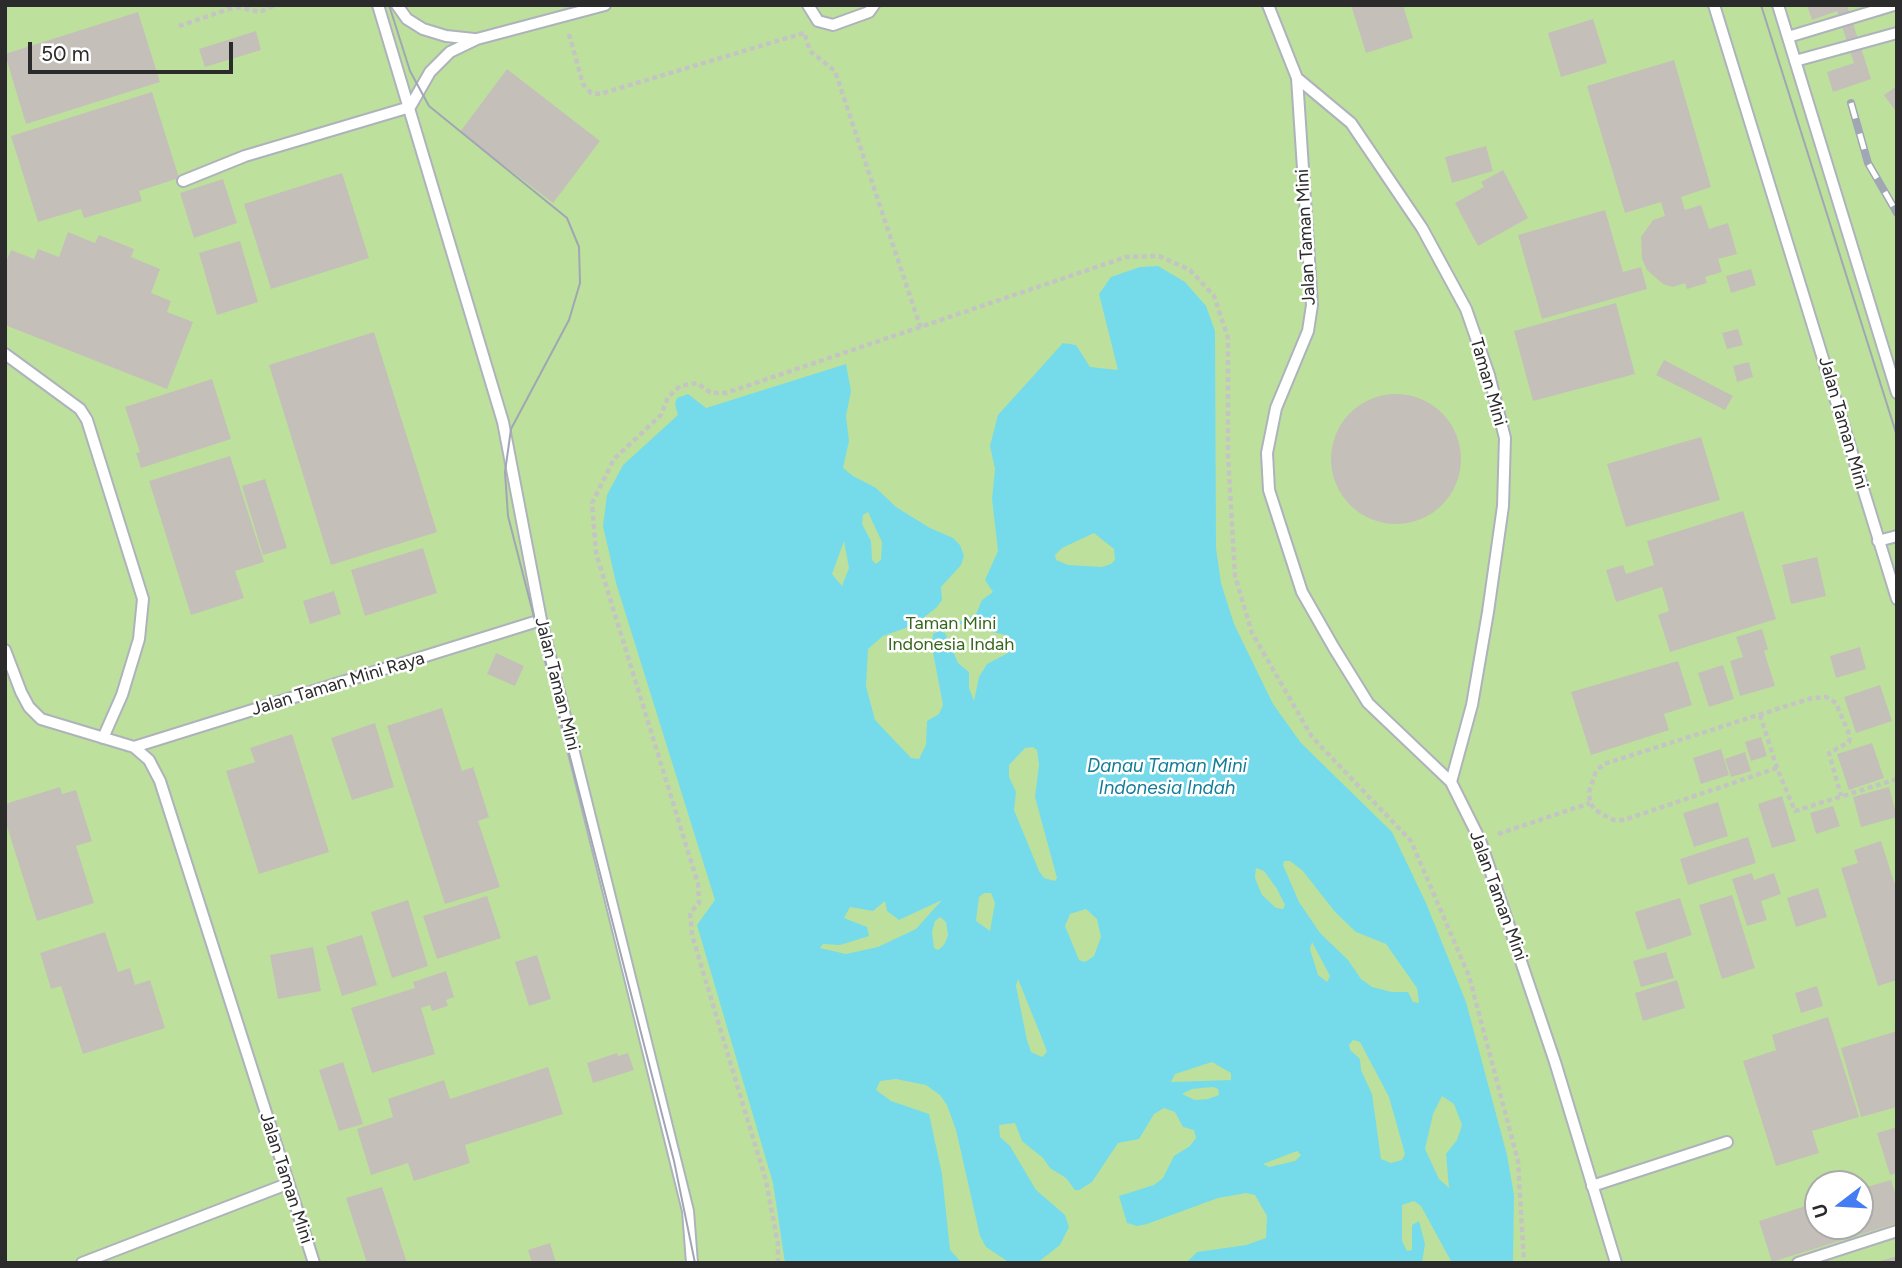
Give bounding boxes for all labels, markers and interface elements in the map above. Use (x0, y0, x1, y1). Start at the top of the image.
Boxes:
scale bar (32, 28, 236, 72)
text: 50 m (41, 41, 90, 66)
street label: Jalan Taman Mini (1292, 168, 1320, 306)
street label: Taman Mini (1465, 335, 1511, 429)
street label: Jalan Taman Mini (1814, 354, 1872, 492)
park label: Taman Mini Indonesia Indah (888, 613, 1014, 656)
street label: Jalan Taman Mini (530, 615, 584, 753)
street label: Jalan Taman Mini Raya (249, 647, 427, 721)
water label: Danau Taman Mini Indonesia Indah (1087, 755, 1247, 799)
street label: Jalan Taman Mini (1464, 828, 1532, 964)
street label: Jalan Taman Mini (255, 1110, 317, 1246)
north arrow (1804, 1170, 1874, 1240)
text: U (1807, 1201, 1833, 1220)

